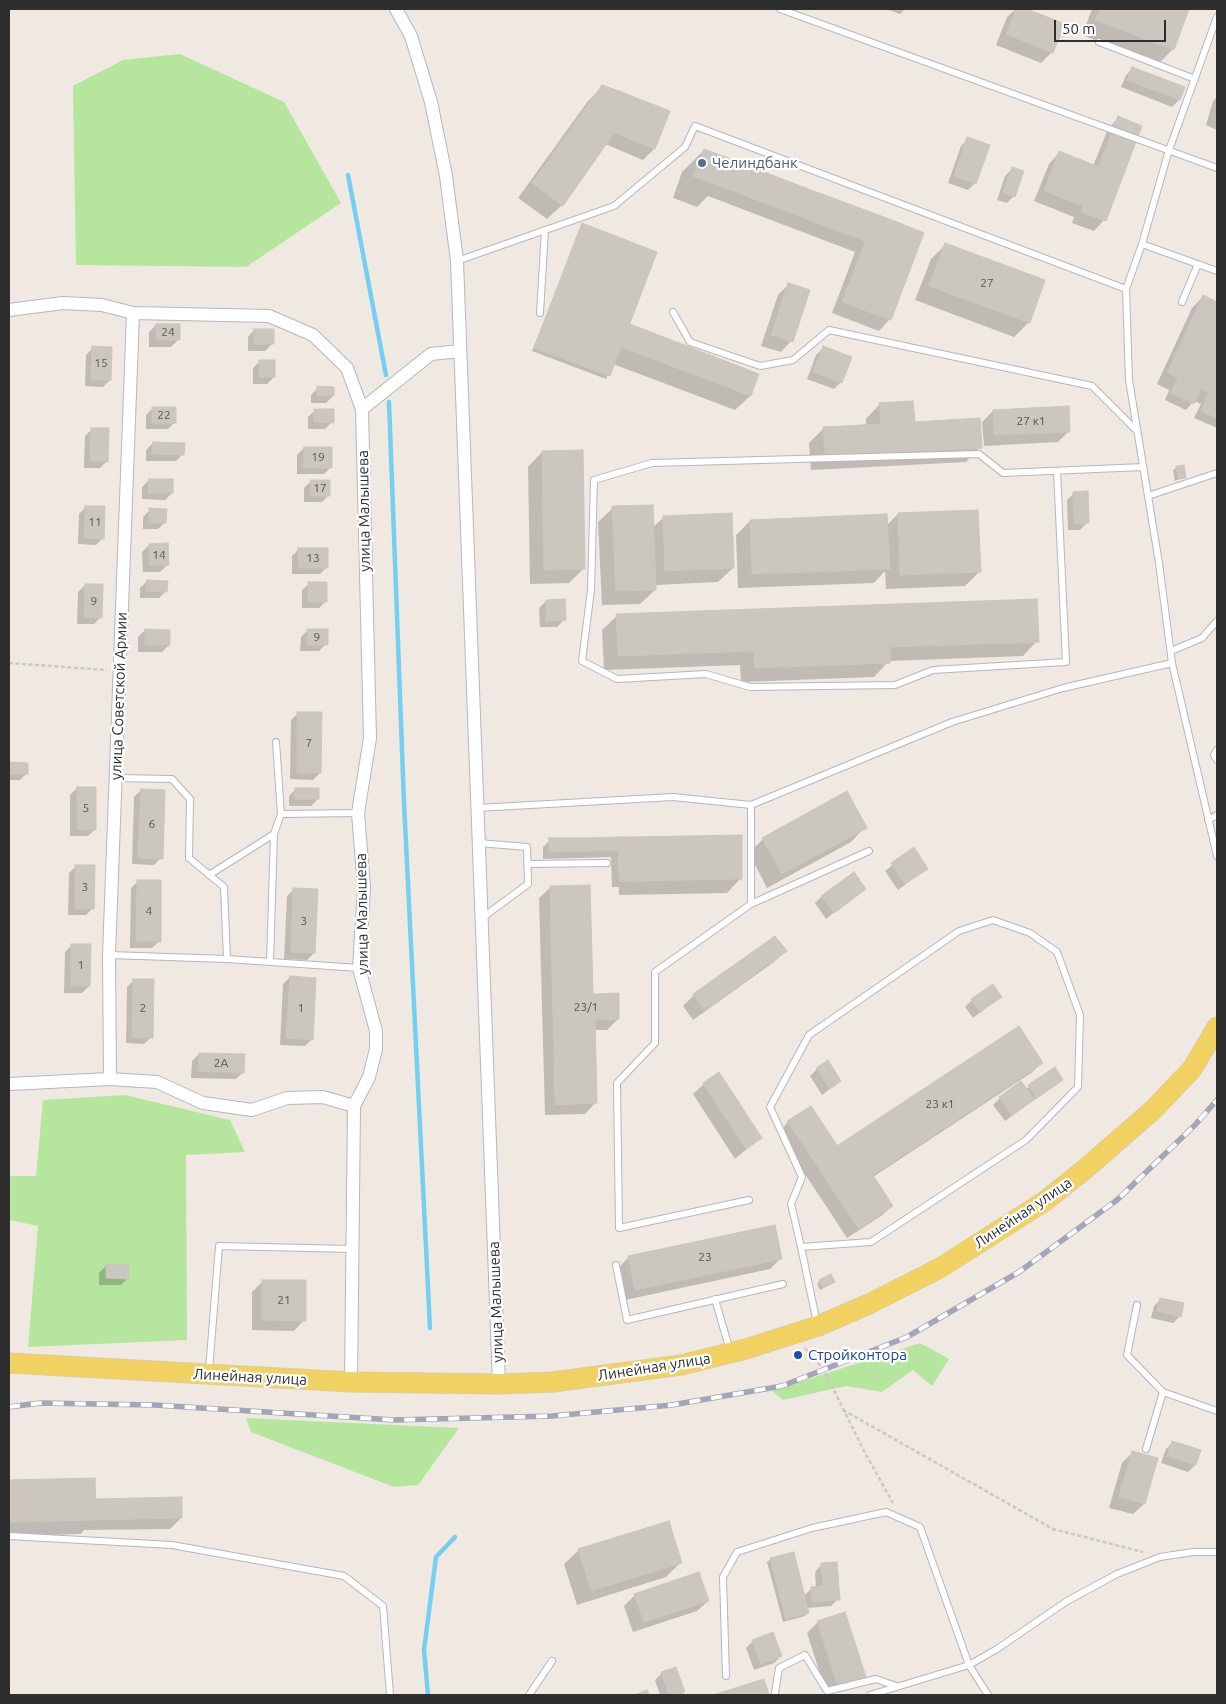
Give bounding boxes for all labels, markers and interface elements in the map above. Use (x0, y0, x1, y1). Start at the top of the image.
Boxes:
scale bar (1056, 10, 1168, 42)
text: 50 m (1062, 20, 1095, 37)
place label: Челиндбанк (712, 154, 798, 172)
marker: Челиндбанк (696, 157, 708, 169)
house number: 27 (980, 276, 994, 290)
house number: 24 (161, 325, 175, 339)
house number: 15 (94, 356, 108, 370)
house number: 22 (157, 408, 171, 422)
house number: 27 к1 (1016, 414, 1046, 428)
house number: 19 (311, 450, 325, 464)
street label: улица Малышева (354, 450, 374, 572)
house number: 17 (313, 481, 327, 495)
house number: 11 (88, 515, 102, 529)
house number: 14 (152, 548, 166, 562)
house number: 13 (306, 551, 320, 565)
house number: 9 (91, 594, 97, 608)
street label: улица Советской Армии (107, 612, 131, 780)
house number: 9 (314, 630, 320, 644)
house number: 7 (306, 736, 312, 750)
house number: 5 (83, 801, 89, 815)
house number: 6 (149, 817, 155, 831)
street label: улица Малышева (352, 853, 372, 975)
house number: 3 (82, 880, 88, 894)
house number: 4 (146, 904, 152, 918)
house number: 3 (301, 914, 307, 928)
house number: 1 (78, 958, 84, 972)
house number: 23/1 (574, 1000, 598, 1014)
house number: 2 (140, 1001, 146, 1015)
house number: 1 (298, 1001, 304, 1015)
house number: 2А (214, 1056, 228, 1070)
house number: 23 к1 (925, 1097, 955, 1111)
street label: Линейная улица (971, 1174, 1075, 1252)
street label: улица Малышева (485, 1241, 507, 1363)
house number: 23 (698, 1250, 712, 1264)
house number: 21 (277, 1293, 291, 1307)
place label: Стройконтора (808, 1346, 907, 1364)
street label: Линейная улица (596, 1349, 712, 1385)
marker: Стройконтора (792, 1349, 804, 1361)
street label: Линейная улица (193, 1365, 307, 1389)

